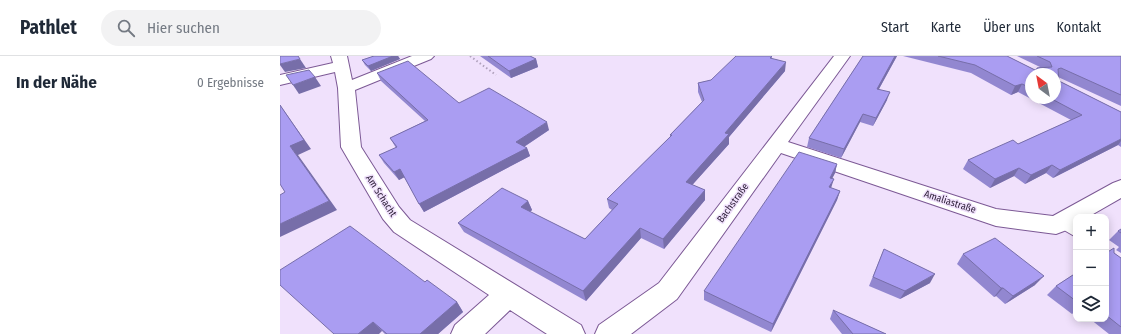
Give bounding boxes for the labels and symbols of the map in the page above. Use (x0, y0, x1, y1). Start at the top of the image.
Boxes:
north arrow (1025, 68, 1061, 104)
street label: Am Schacht (363, 173, 399, 220)
street label: Bachstraße (715, 181, 751, 225)
street label: Amaliastraße (923, 188, 977, 216)

